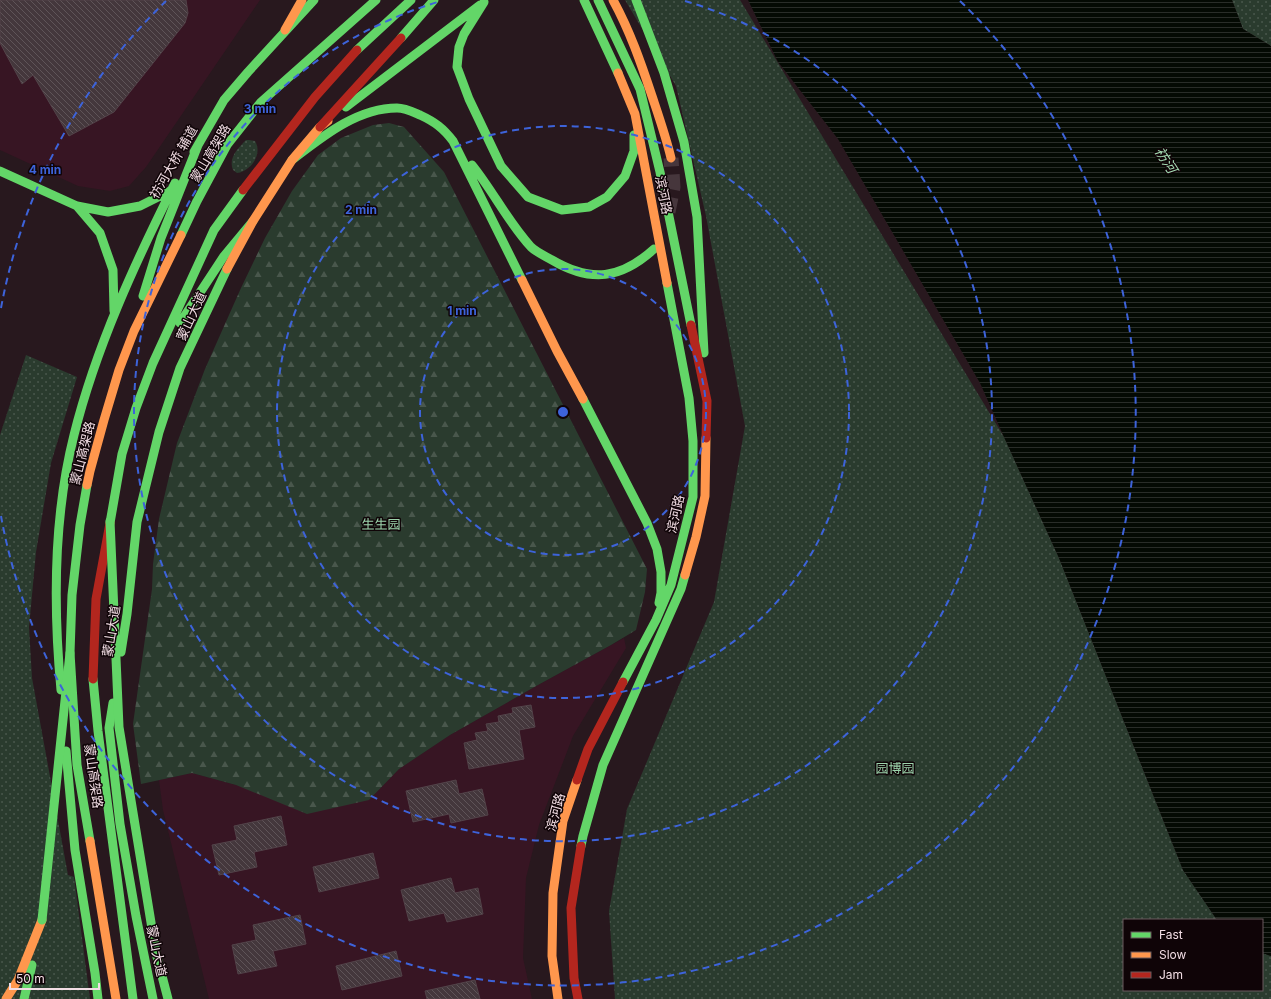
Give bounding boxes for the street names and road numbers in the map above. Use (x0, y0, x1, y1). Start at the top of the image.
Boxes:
street label: 蒙山高架路 (186, 121, 234, 185)
street label: 祊河大桥 辅道 (146, 123, 200, 201)
street label: 滨河路 (652, 174, 676, 216)
street label: 蒙山大道 (173, 289, 209, 343)
street label: 蒙山高架路 (66, 420, 98, 486)
street label: 滨河路 (663, 493, 687, 535)
street label: 蒙山大道 (99, 604, 123, 658)
street label: 蒙山高架路 (82, 743, 106, 809)
street label: 滨河路 (542, 791, 568, 833)
street label: 蒙山大道 (144, 924, 170, 978)

